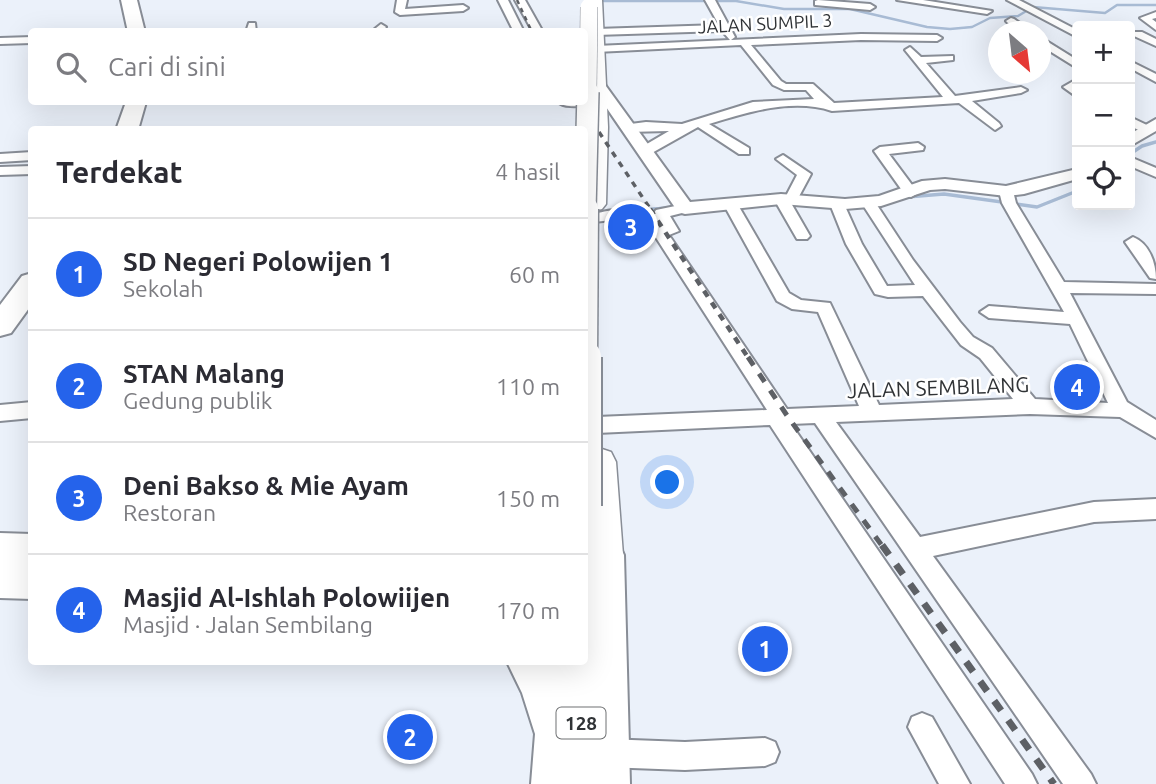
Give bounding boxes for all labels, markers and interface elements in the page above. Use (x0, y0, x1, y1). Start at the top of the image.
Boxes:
street label: JALAN SUMPIL 3 (697, 9, 833, 37)
north arrow (988, 21, 1051, 84)
map controls (1072, 21, 1135, 210)
button: + (1072, 21, 1135, 84)
search box (28, 28, 588, 105)
icon: search (52, 48, 90, 86)
text: Cari di sini (108, 52, 226, 81)
button: − (1072, 84, 1135, 147)
button: locate (1072, 147, 1135, 210)
text: Terdekat (56, 155, 182, 189)
text: 4 hasil (495, 159, 560, 184)
pin: 3 (608, 201, 654, 253)
text: SD Negeri Polowijen 1 (123, 247, 393, 276)
text: 1 (73, 262, 85, 287)
text: 60 m (509, 262, 560, 287)
text: Sekolah (123, 276, 203, 301)
text: STAN Malang (123, 359, 285, 388)
pin: 4 (1054, 361, 1100, 413)
street label: JALAN SEMBILANG (846, 372, 1029, 402)
text: 2 (73, 374, 85, 399)
text: 110 m (496, 374, 560, 399)
text: Gedung publik (123, 388, 272, 413)
your location (650, 465, 684, 499)
text: Deni Bakso & Mie Ayam (123, 471, 409, 500)
text: 3 (73, 486, 85, 511)
text: 150 m (496, 486, 560, 511)
text: Restoran (123, 500, 216, 525)
text: Masjid Al-Ishlah Polowiijen (123, 583, 450, 612)
text: 4 (73, 598, 85, 623)
text: 170 m (496, 598, 560, 623)
text: Masjid · Jalan Sembilang (123, 612, 373, 637)
pin: 1 (742, 623, 788, 675)
road number: 128 (556, 708, 606, 738)
pin: 2 (387, 711, 433, 763)

